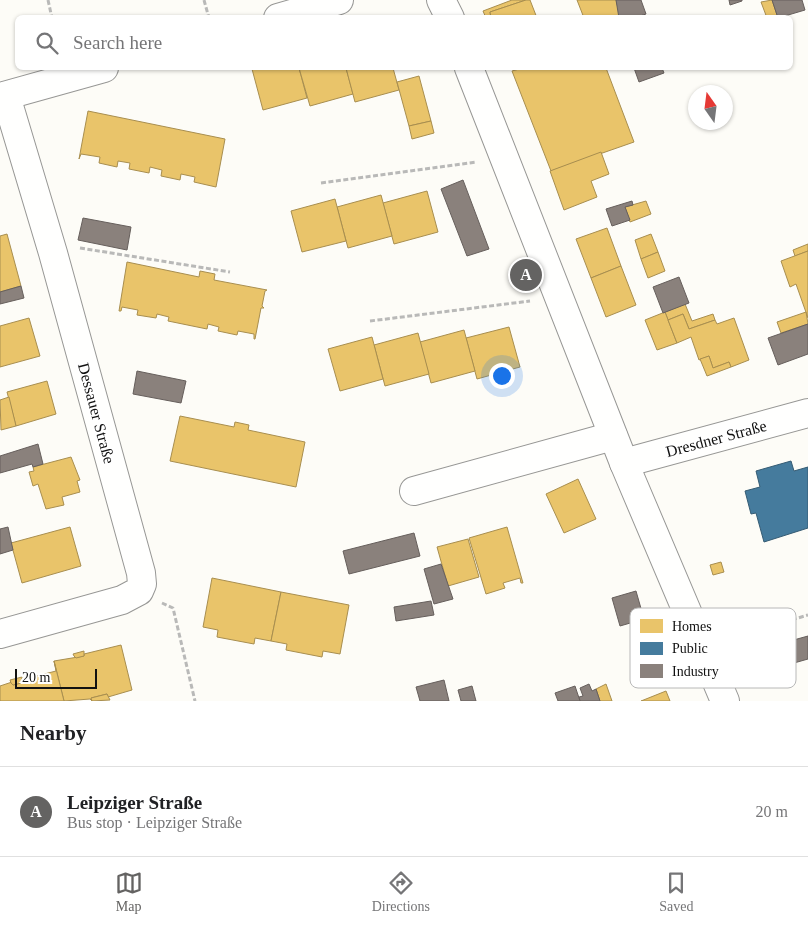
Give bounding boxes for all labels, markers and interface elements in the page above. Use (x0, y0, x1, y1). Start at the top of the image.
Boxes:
search box (15, 15, 793, 70)
icon: search (33, 29, 61, 57)
text: Search here (73, 32, 162, 53)
north arrow (688, 85, 733, 130)
pin: A (510, 256, 542, 294)
street label: Dessauer Straße (75, 361, 118, 465)
your location (489, 363, 515, 389)
street label: Dresdner Straße (664, 417, 768, 460)
legend (630, 608, 796, 688)
text: Homes (672, 619, 712, 634)
text: Public (672, 641, 708, 656)
text: Industry (672, 664, 719, 679)
scale bar (15, 666, 98, 689)
text: 20 m (22, 670, 50, 685)
text: Nearby (20, 721, 87, 745)
text: Leipziger Straße (67, 792, 202, 813)
text: A (30, 803, 42, 820)
text: 20 m (756, 803, 788, 820)
text: Bus stop · Leipziger Straße (67, 814, 242, 831)
tab: Map (115, 869, 143, 915)
tab: Directions (372, 869, 430, 915)
tab: Saved (659, 869, 693, 915)

